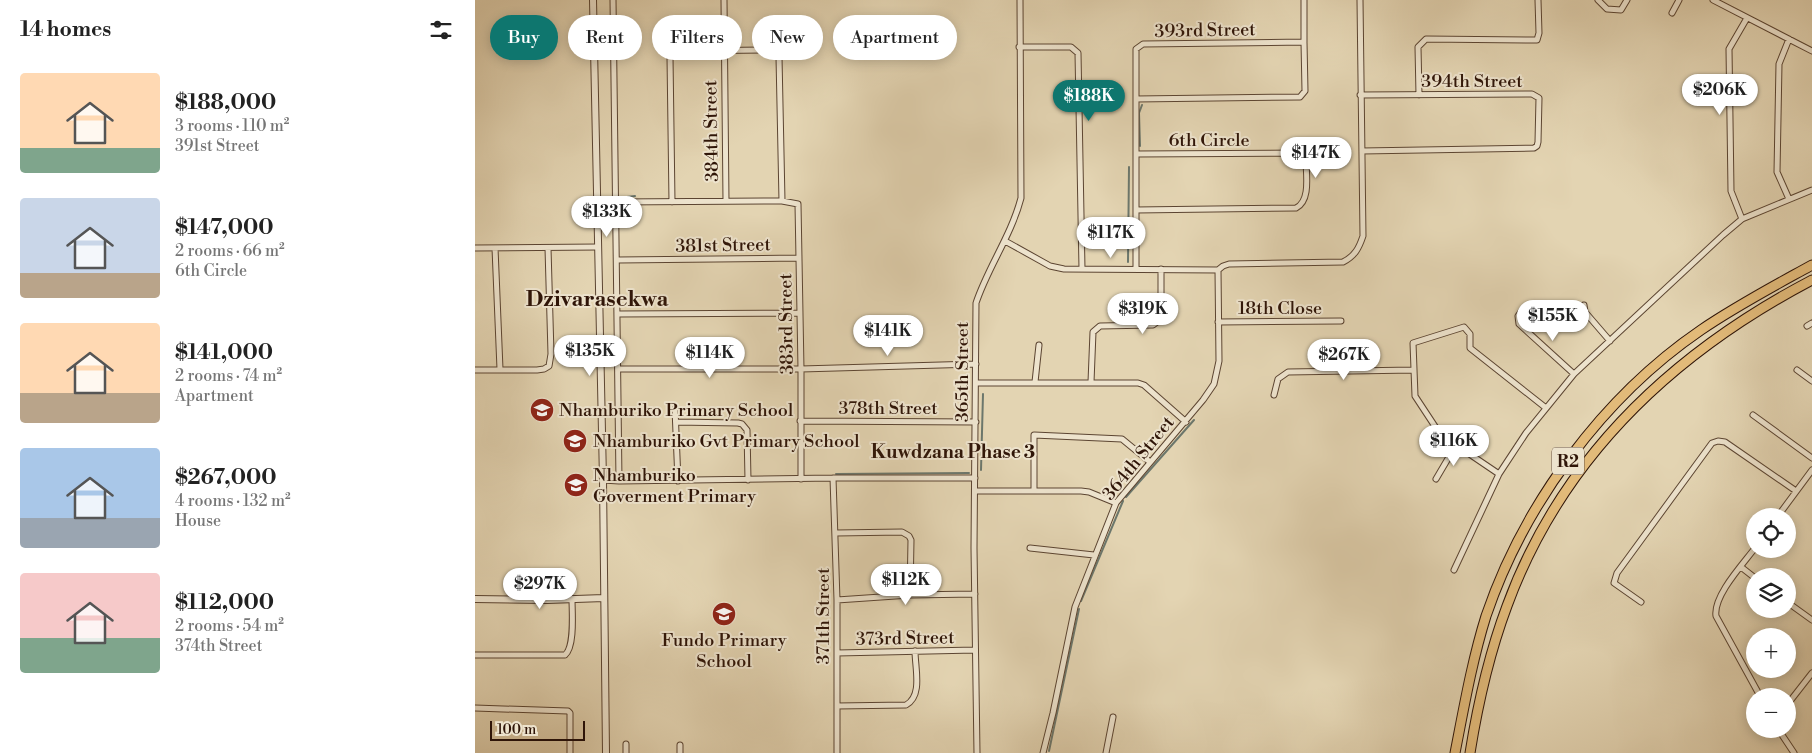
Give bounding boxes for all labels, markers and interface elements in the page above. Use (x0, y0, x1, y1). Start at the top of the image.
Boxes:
chip: Buy (490, 15, 558, 60)
chip: Rent (568, 15, 642, 60)
chip: Filters (652, 15, 742, 60)
chip: New (752, 15, 823, 60)
chip: Apartment (833, 15, 957, 60)
icon: filters (427, 16, 455, 44)
text: 14 homes (20, 17, 111, 43)
street label: 393rd Street (1154, 18, 1256, 43)
street label: 394th Street (1421, 70, 1523, 93)
pin: $206K (1685, 74, 1755, 116)
street label: 384th Street (699, 79, 724, 182)
pin: $188K (1054, 80, 1124, 122)
text: $206K (1693, 80, 1747, 100)
text: $188K (1064, 86, 1114, 106)
text: $188,000 (175, 90, 276, 116)
icon: home (60, 93, 120, 153)
text: 3 rooms · 110 m² (175, 116, 289, 136)
street label: 6th Circle (1168, 129, 1250, 152)
text: 391st Street (175, 136, 259, 156)
pin: $147K (1281, 136, 1351, 179)
text: $147K (1292, 143, 1340, 163)
pin: $133K (572, 196, 642, 238)
text: $133K (582, 202, 632, 222)
text: $147,000 (175, 215, 273, 241)
pin: $117K (1076, 216, 1146, 259)
icon: home (60, 218, 120, 278)
text: $117K (1088, 223, 1134, 243)
street label: 381st Street (675, 233, 772, 258)
text: 2 rooms · 66 m² (175, 241, 285, 261)
text: 6th Circle (175, 261, 247, 281)
street label: 383rd Street (774, 272, 799, 375)
district label: Dzivarasekwa (526, 286, 669, 313)
pin: $319K (1108, 292, 1178, 335)
street label: 18th Close (1238, 297, 1322, 320)
text: $319K (1118, 299, 1168, 319)
pin: $155K (1518, 300, 1588, 342)
text: $155K (1528, 306, 1578, 326)
pin: $141K (853, 314, 923, 357)
text: $141K (864, 321, 912, 341)
street label: 365th Street (951, 321, 974, 422)
pin: $135K (555, 334, 625, 377)
pin: $114K (675, 336, 745, 379)
pin: $267K (1309, 338, 1379, 381)
text: $141,000 (175, 340, 273, 366)
text: $135K (565, 341, 615, 361)
icon: home (60, 343, 120, 403)
text: $114K (686, 343, 734, 363)
text: $267K (1318, 345, 1370, 365)
text: 2 rooms · 74 m² (175, 366, 282, 386)
text: Apartment (175, 386, 254, 406)
school or university icon: Nhamburiko Primary School (529, 397, 555, 423)
street label: 378th Street (838, 397, 938, 420)
place label: Nhamburiko Primary School (559, 399, 794, 422)
street label: 364th Street (1097, 411, 1180, 505)
pin: $116K (1419, 424, 1489, 467)
school or university icon: Nhamburiko Gvt Primary School (562, 428, 588, 454)
place label: Nhamburiko Gvt Primary School (593, 430, 860, 453)
text: $116K (1430, 431, 1478, 451)
district label: Kuwdzana Phase 3 (871, 440, 1035, 464)
road number: R2 (1552, 448, 1584, 474)
place label: Nhamburiko Goverment Primary (593, 464, 756, 508)
text: $267,000 (175, 465, 276, 491)
icon: home (60, 468, 120, 528)
school or university icon: Nhamburiko Goverment Primary (563, 472, 589, 498)
text: 4 rooms · 132 m² (175, 491, 291, 511)
map controls (1746, 508, 1796, 738)
button: locate (1746, 508, 1796, 558)
text: House (175, 511, 221, 531)
pin: $112K (871, 564, 941, 606)
street label: 371th Street (812, 567, 835, 664)
pin: $297K (505, 568, 575, 610)
button: layers (1746, 568, 1796, 618)
text: $112K (882, 570, 930, 590)
text: $297K (514, 574, 566, 594)
text: $112,000 (175, 590, 274, 616)
icon: home (60, 593, 120, 653)
school or university icon: Fundo Primary School (711, 601, 737, 627)
text: 2 rooms · 54 m² (175, 616, 284, 636)
street label: 373rd Street (855, 626, 955, 651)
button: + (1746, 628, 1796, 678)
place label: Fundo Primary School (661, 629, 787, 673)
text: 374th Street (175, 636, 262, 656)
button: − (1746, 688, 1796, 738)
scale bar (490, 718, 585, 741)
text: 100 m (497, 721, 536, 739)

